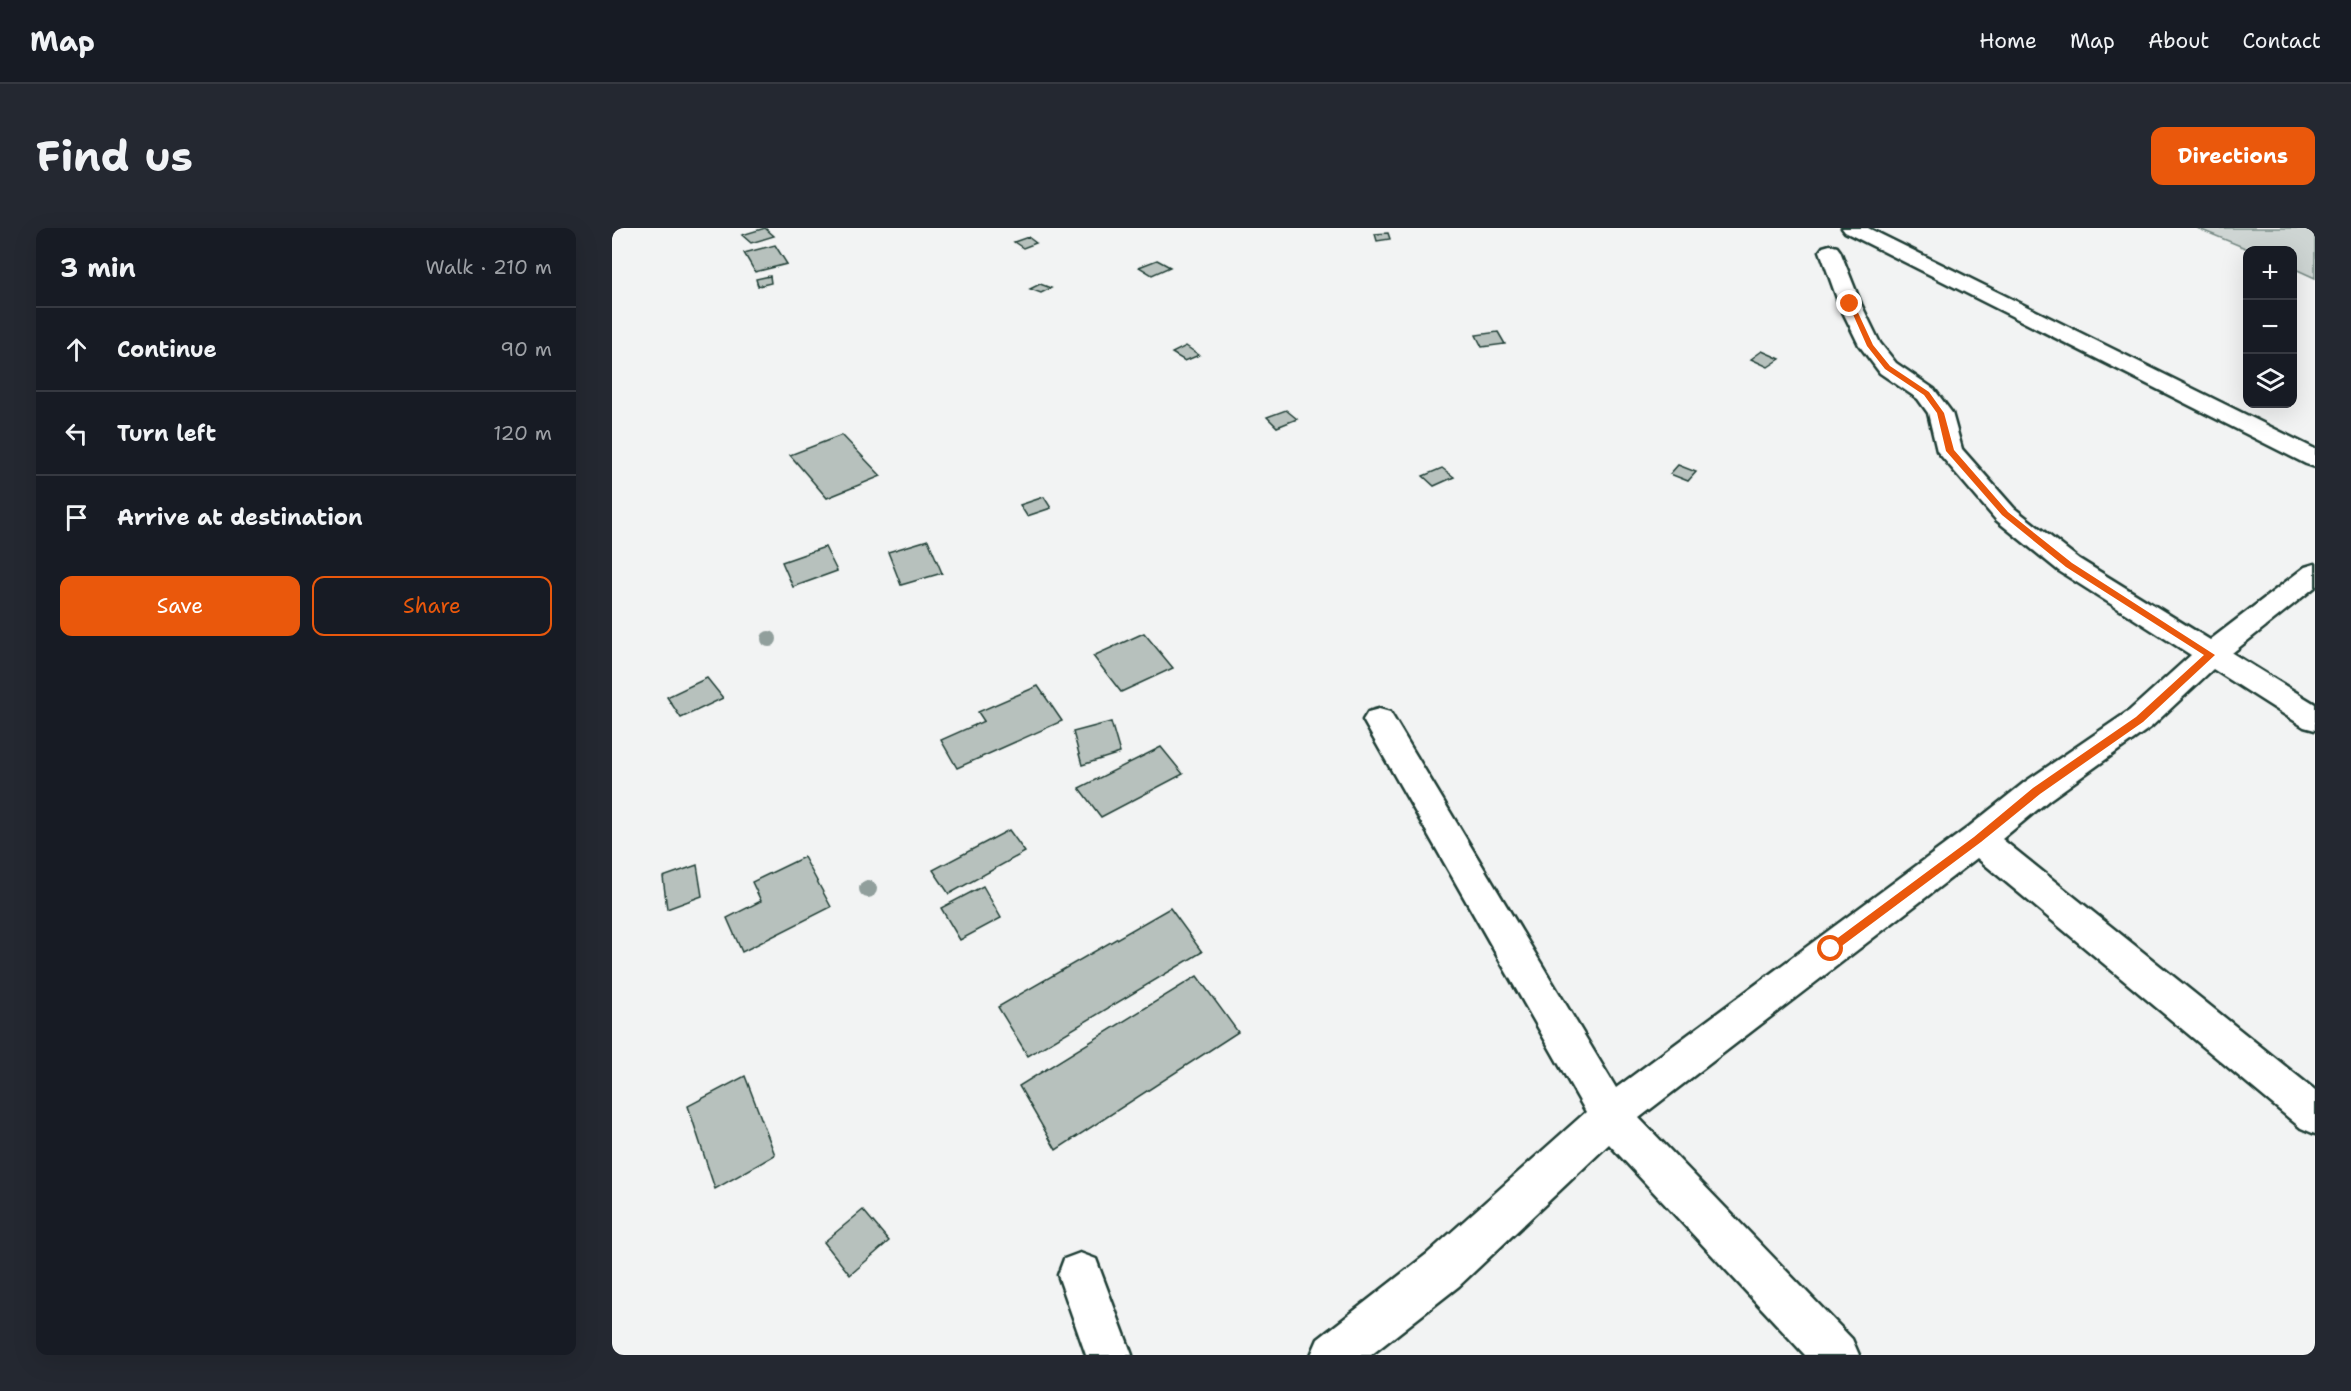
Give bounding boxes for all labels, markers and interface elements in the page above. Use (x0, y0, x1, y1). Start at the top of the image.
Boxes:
text: Map (30, 22, 95, 60)
text: Home (1979, 27, 2037, 55)
text: Map (2070, 27, 2115, 55)
text: About (2148, 27, 2209, 55)
text: Contact (2242, 27, 2321, 55)
button: Directions (2151, 127, 2315, 185)
text: Find us (36, 128, 193, 184)
map controls (2243, 246, 2297, 408)
button: + (2243, 246, 2297, 300)
text: 3 min (60, 250, 136, 285)
text: Walk · 210 m (426, 254, 552, 280)
route end (1836, 290, 1862, 316)
button: − (2243, 300, 2297, 354)
icon: ahead (60, 333, 93, 366)
text: Continue (117, 335, 217, 364)
text: 90 m (500, 336, 552, 362)
button: layers (2243, 354, 2297, 408)
icon: left (60, 417, 93, 450)
text: Turn left (117, 419, 216, 448)
text: 120 m (493, 420, 552, 446)
icon: arrive (60, 501, 93, 534)
text: Arrive at destination (117, 503, 363, 532)
button: Save (60, 576, 300, 636)
button: Share (312, 576, 552, 636)
route start (1817, 935, 1843, 961)

